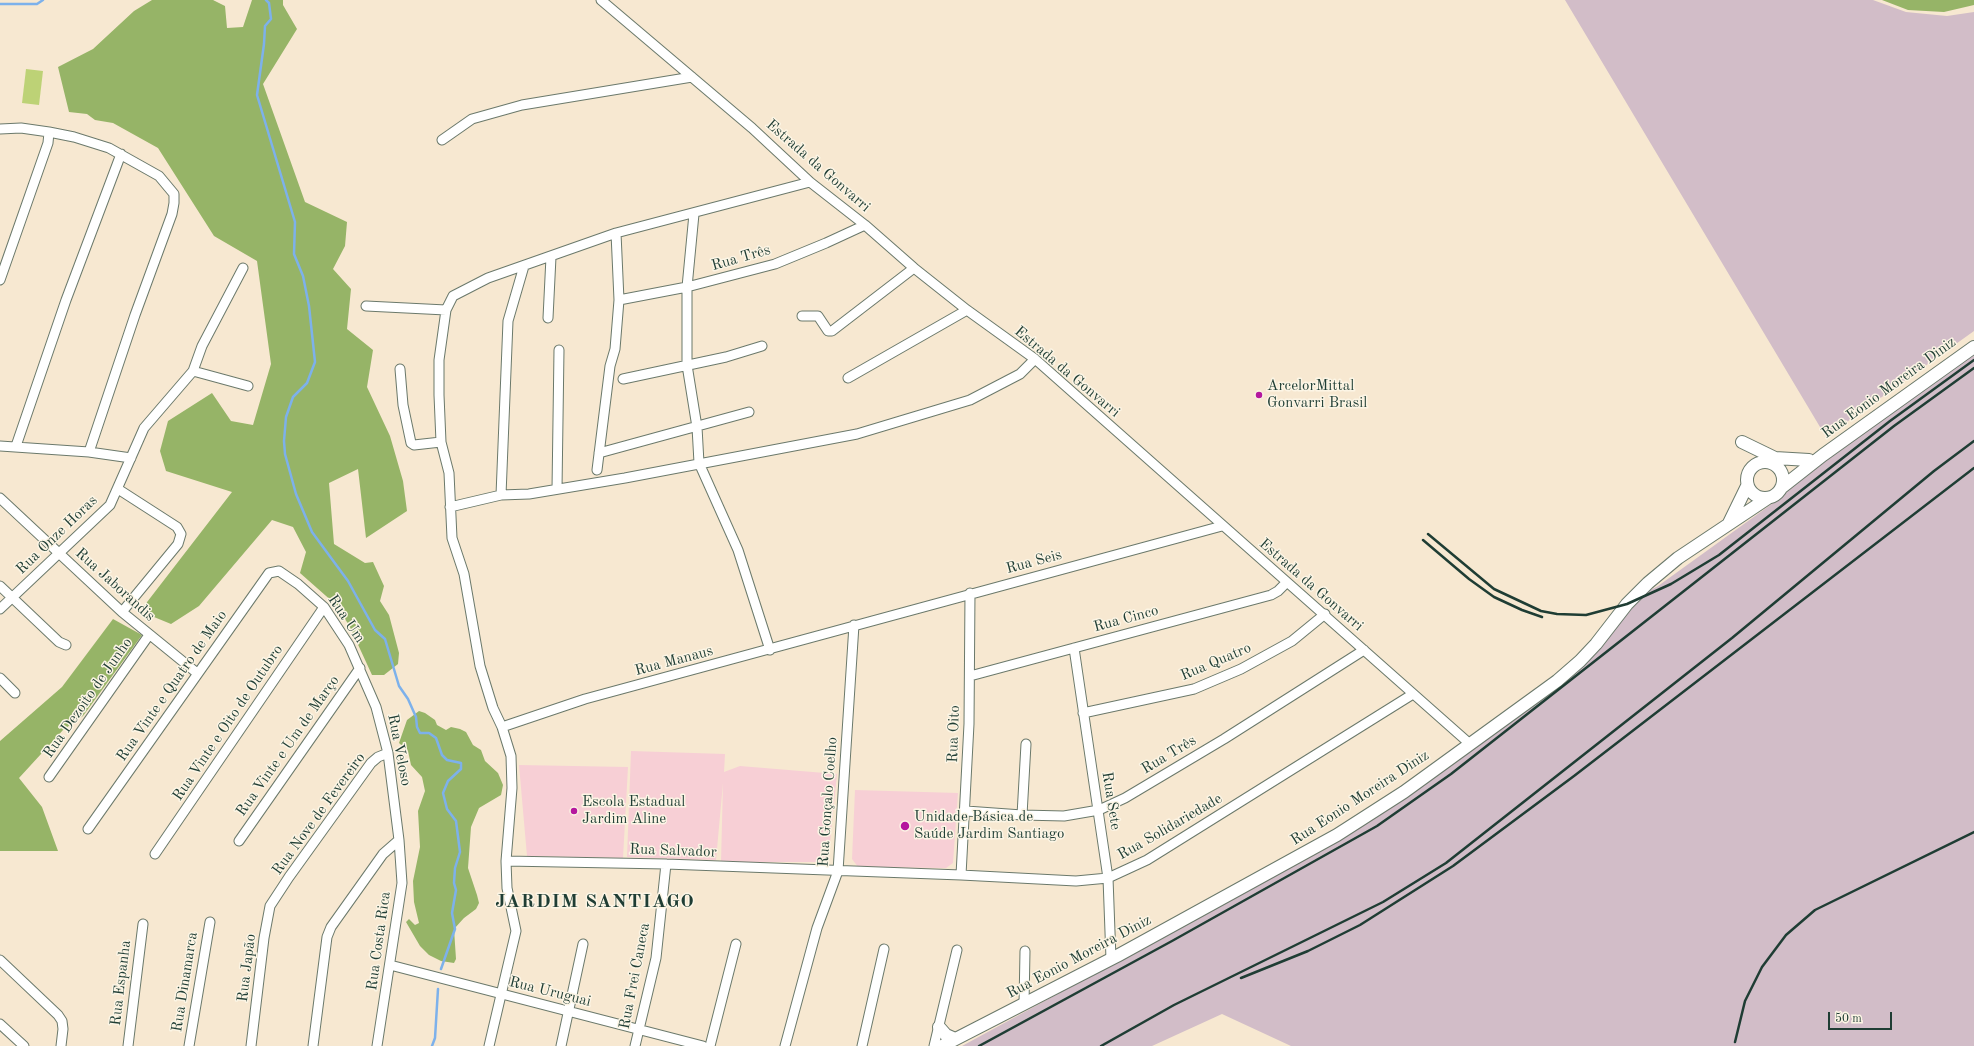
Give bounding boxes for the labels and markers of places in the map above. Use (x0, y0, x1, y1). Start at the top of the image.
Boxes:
place label: ArcelorMittal Gonvarri Brasil (1267, 377, 1367, 412)
marker: ArcelorMittal Gonvarri Brasil (1254, 390, 1264, 400)
place label: Escola Estadual Jardim Aline (582, 793, 685, 828)
marker: Escola Estadual Jardim Aline (569, 806, 579, 816)
place label: Unidade Básica de Saúde Jardim Santiago (914, 808, 1064, 843)
marker: Unidade Básica de Saúde Jardim Santiago (899, 820, 911, 832)

